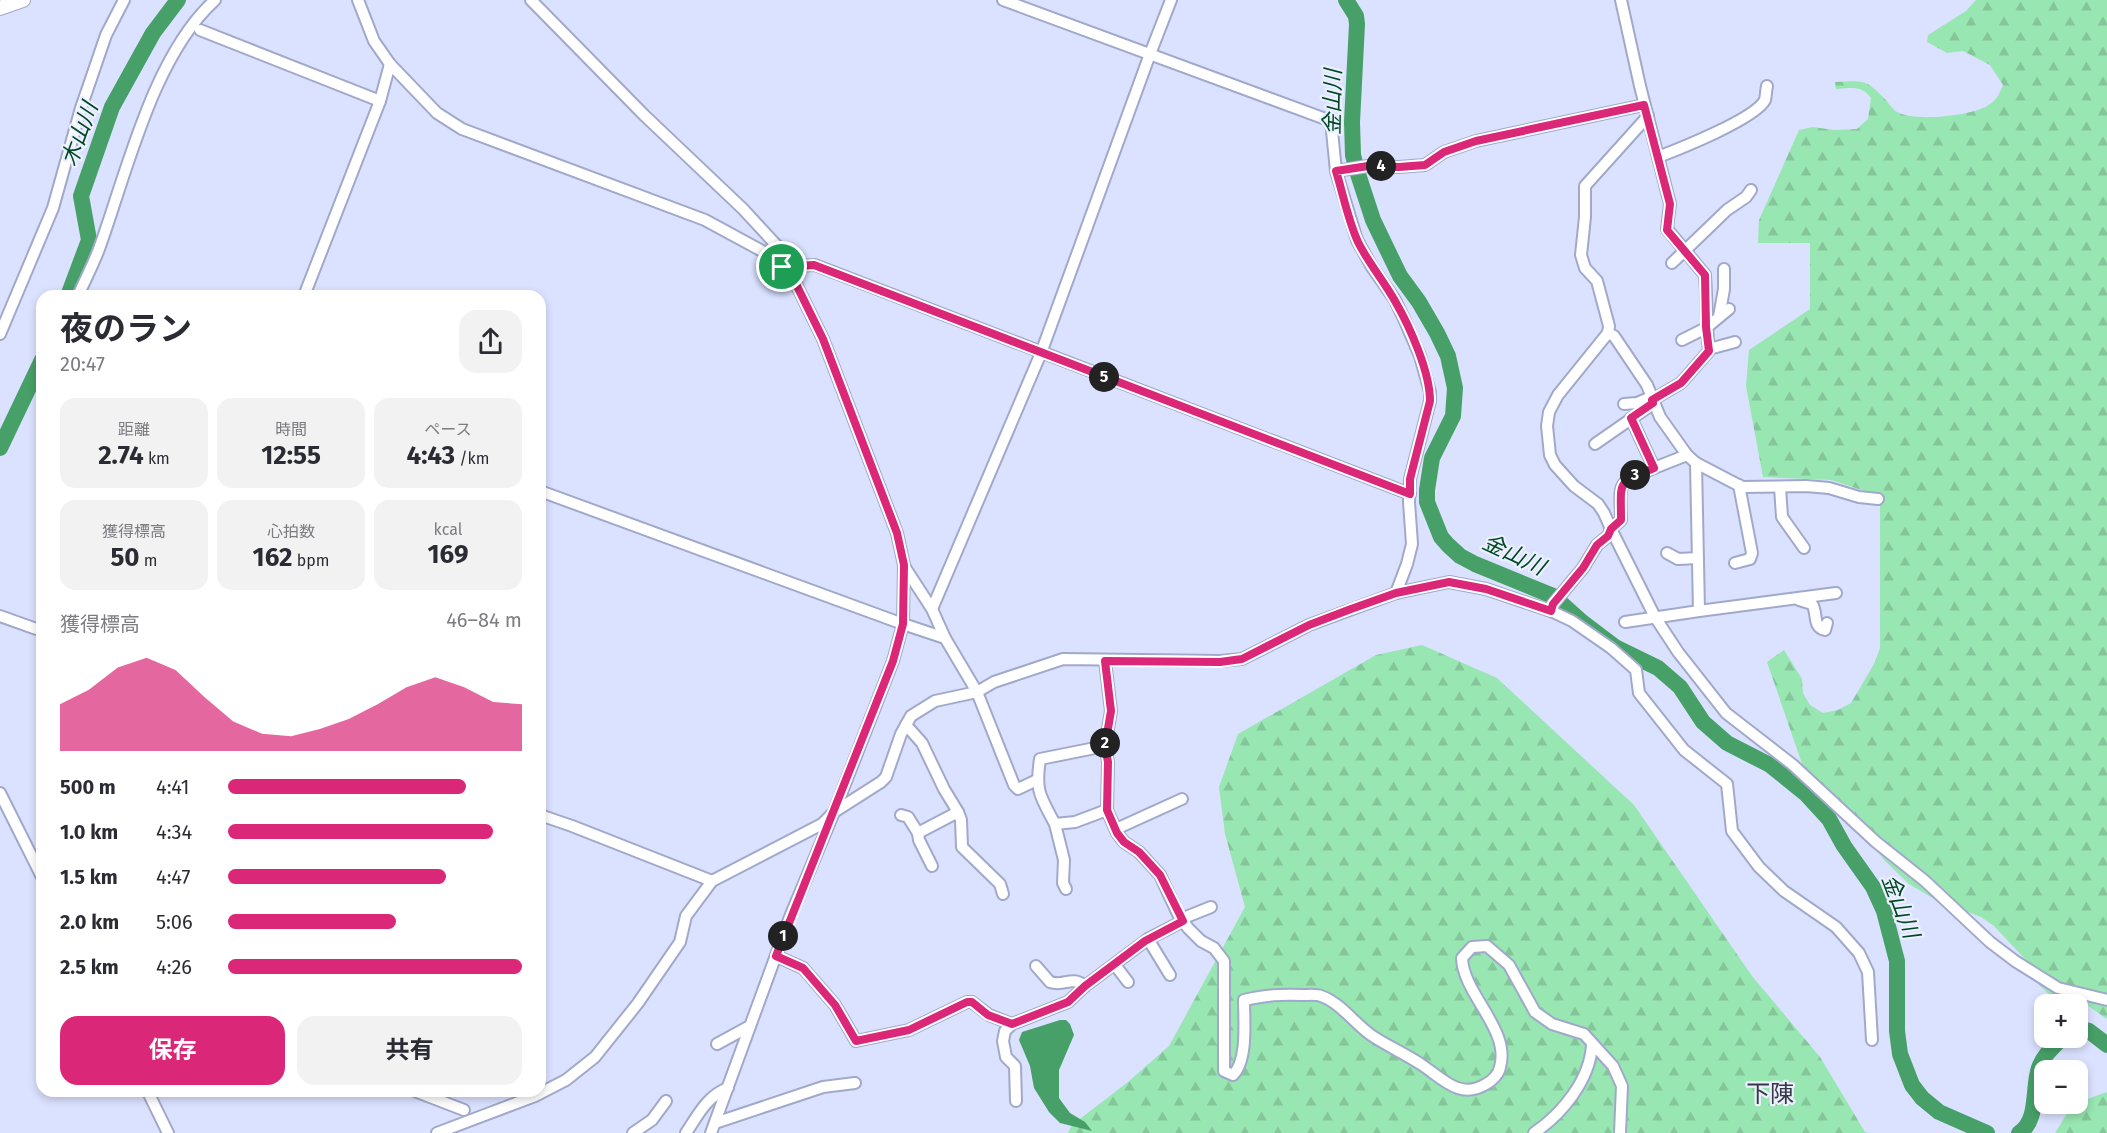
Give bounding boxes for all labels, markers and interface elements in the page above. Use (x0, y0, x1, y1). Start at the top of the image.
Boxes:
water label: 金山川 (1318, 67, 1347, 135)
water label: 木山川 (55, 97, 104, 170)
pin: 4 (1366, 151, 1396, 181)
text: 4 (1376, 156, 1386, 175)
pin (756, 241, 807, 292)
icon: arrive (765, 250, 798, 283)
text: 夜のラン (60, 309, 192, 349)
button: share (459, 310, 522, 373)
text: 20:47 (60, 352, 105, 376)
pin: 5 (1089, 362, 1119, 392)
text: 5 (1100, 367, 1108, 386)
text: 距離 (118, 420, 150, 439)
text: 時間 (275, 420, 307, 439)
text: ペース (424, 420, 472, 439)
text: 2.74 (98, 440, 144, 471)
text: 12:55 (261, 440, 321, 471)
text: 4:43 (406, 440, 455, 471)
text: km (144, 449, 170, 468)
text: /km (455, 449, 490, 468)
pin: 3 (1620, 460, 1650, 490)
text: 3 (1631, 465, 1639, 484)
text: kcal (434, 520, 462, 539)
text: 獲得標高 (102, 522, 166, 541)
text: 心拍数 (267, 522, 315, 541)
water label: 金山川 (1478, 528, 1551, 581)
text: 169 (428, 539, 468, 570)
text: 50 (110, 542, 140, 573)
text: 162 (253, 542, 292, 573)
text: m (140, 551, 158, 570)
text: bpm (292, 551, 329, 570)
text: 46–84 m (446, 608, 522, 632)
text: 獲得標高 (60, 612, 140, 636)
pin: 2 (1090, 728, 1120, 758)
text: 2 (1101, 733, 1109, 752)
text: 500 m (60, 775, 116, 799)
text: 4:41 (156, 775, 189, 799)
text: 1.0 km (60, 820, 118, 844)
text: 4:34 (156, 820, 192, 844)
text: 1.5 km (60, 865, 118, 889)
text: 4:47 (156, 865, 190, 889)
water label: 金山川 (1876, 871, 1926, 944)
text: 2.0 km (60, 910, 119, 934)
text: 5:06 (156, 910, 193, 934)
pin: 1 (768, 921, 798, 951)
text: 1 (779, 926, 787, 945)
text: 2.5 km (60, 955, 119, 979)
text: 4:26 (156, 955, 192, 979)
map controls (2034, 994, 2088, 1114)
button: + (2034, 994, 2088, 1048)
button: 保存 (60, 1016, 285, 1085)
button: 共有 (297, 1016, 522, 1085)
button: − (2034, 1060, 2088, 1114)
district label: 下陳 (1746, 1080, 1794, 1108)

